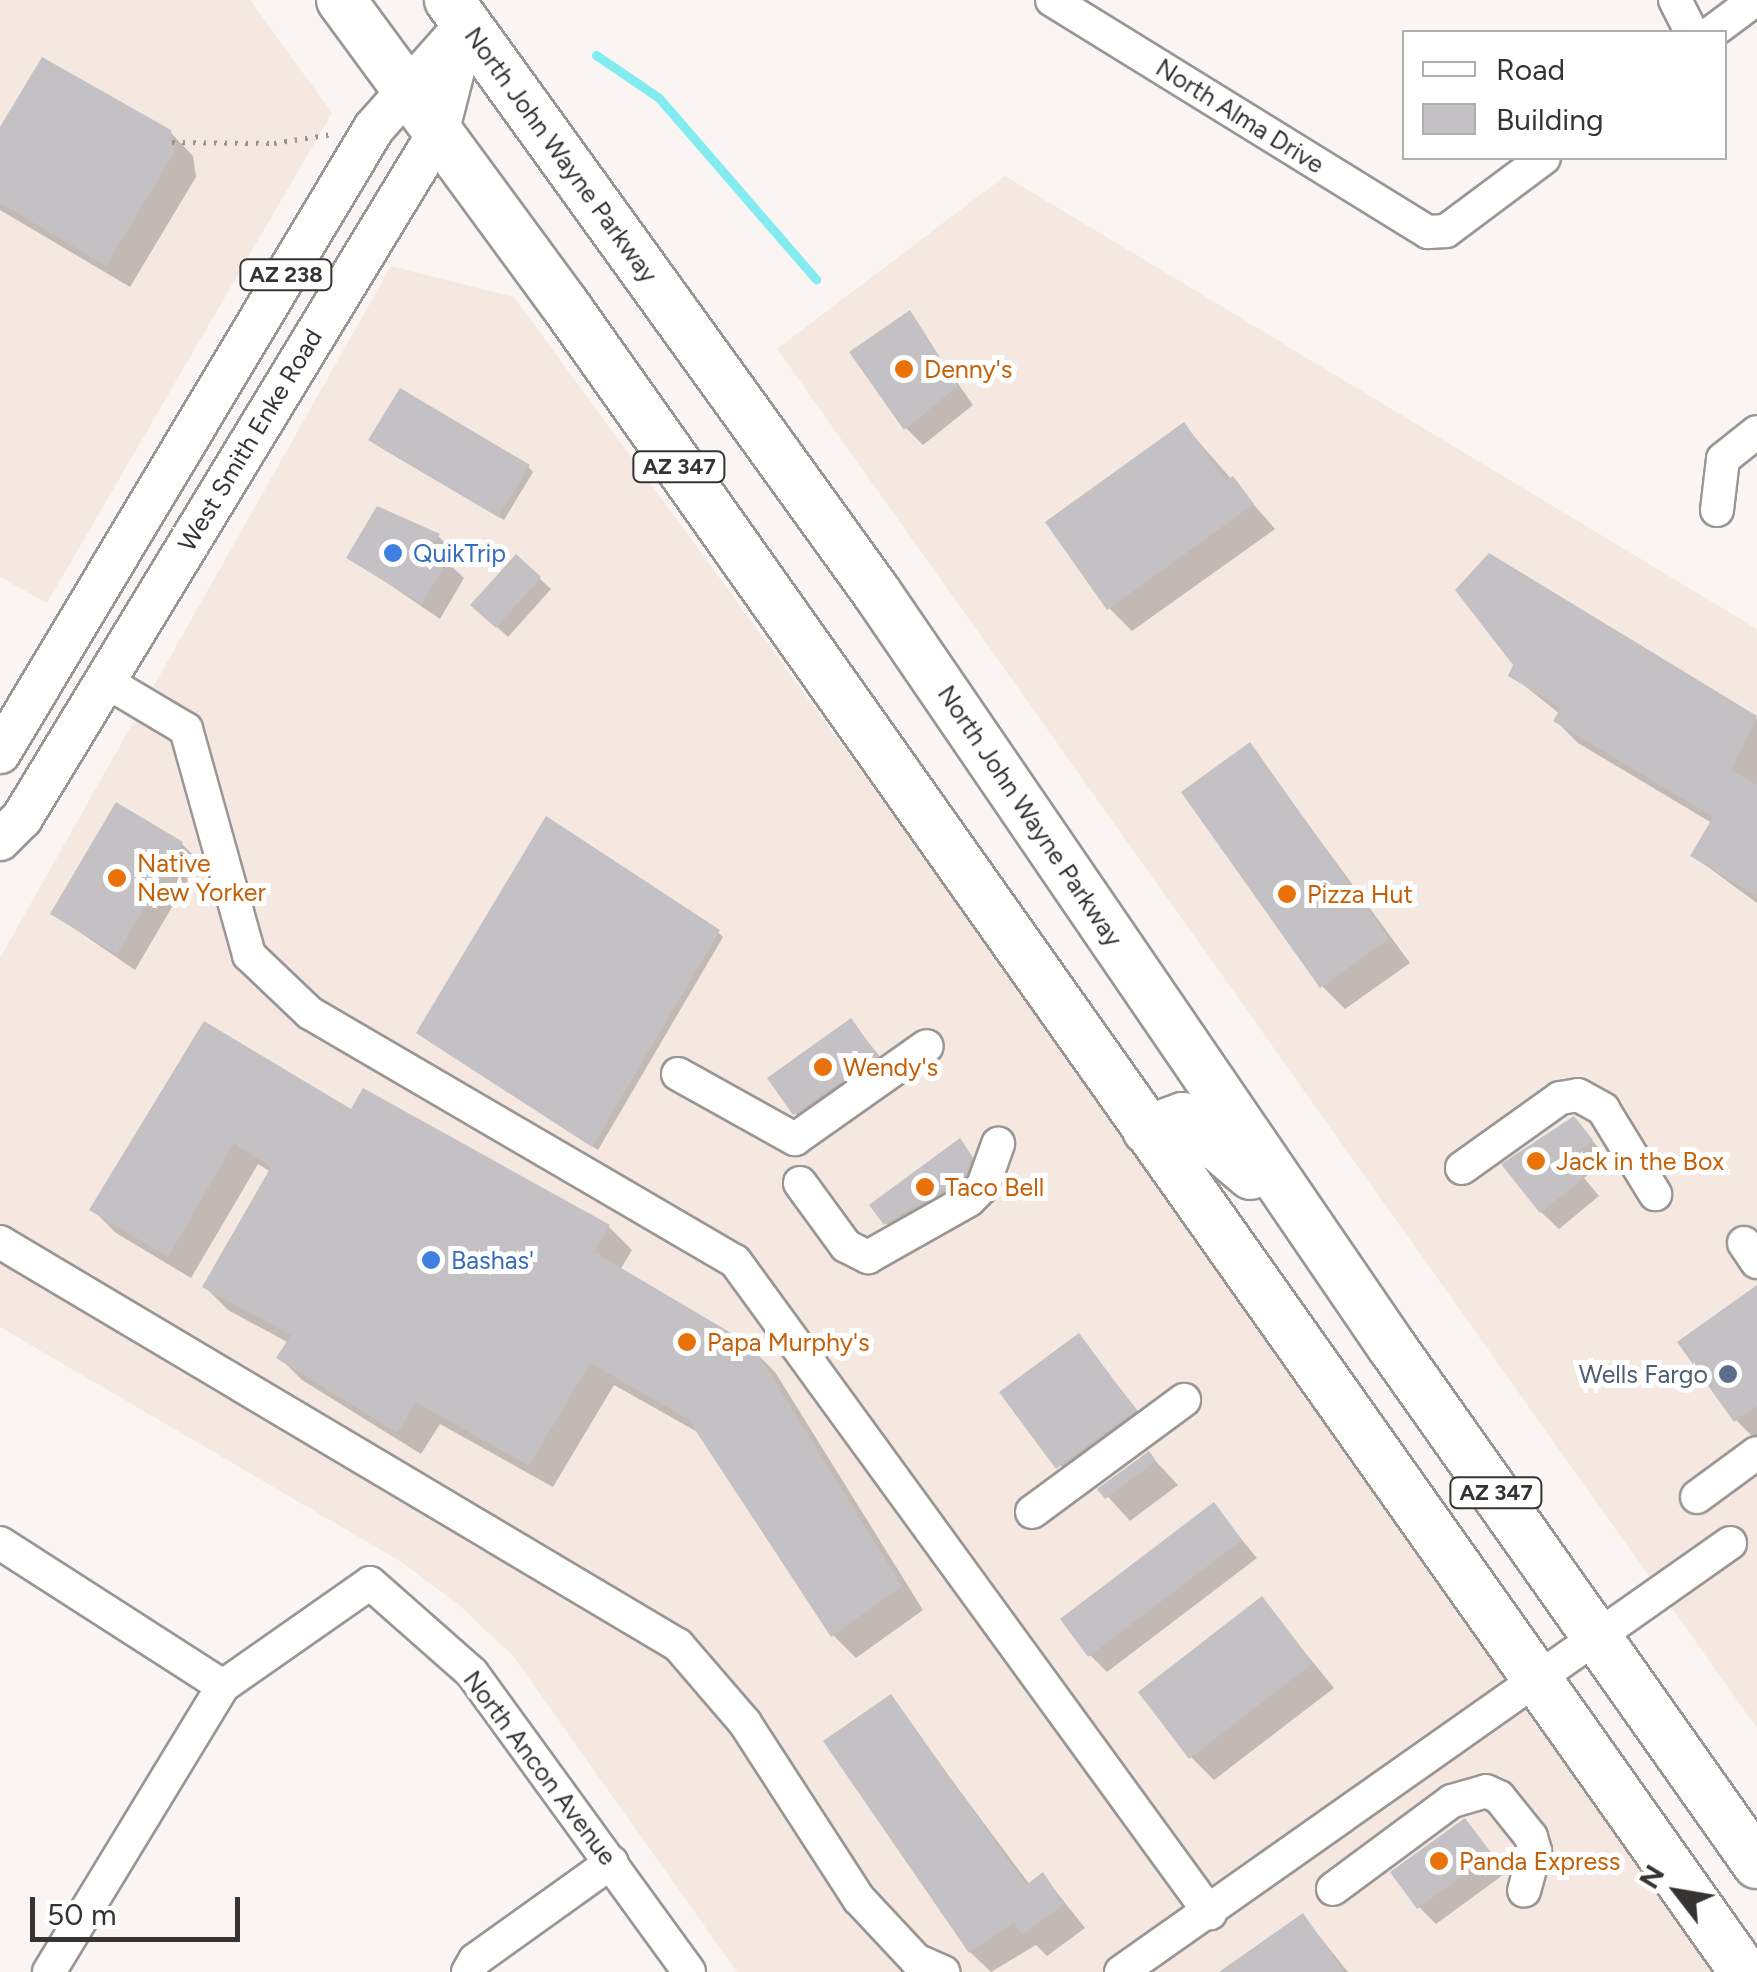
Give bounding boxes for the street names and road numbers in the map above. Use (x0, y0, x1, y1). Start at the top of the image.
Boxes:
street label: North John Wayne Parkway (458, 21, 664, 289)
street label: North Alma Drive (1151, 52, 1329, 180)
road number: AZ 238 (238, 258, 334, 292)
street label: West Smith Enke Road (172, 323, 328, 557)
road number: AZ 347 (632, 450, 726, 484)
street label: North John Wayne Parkway (931, 680, 1129, 952)
road number: AZ 347 (1448, 1476, 1544, 1510)
street label: North Ancon Avenue (457, 1665, 623, 1871)

